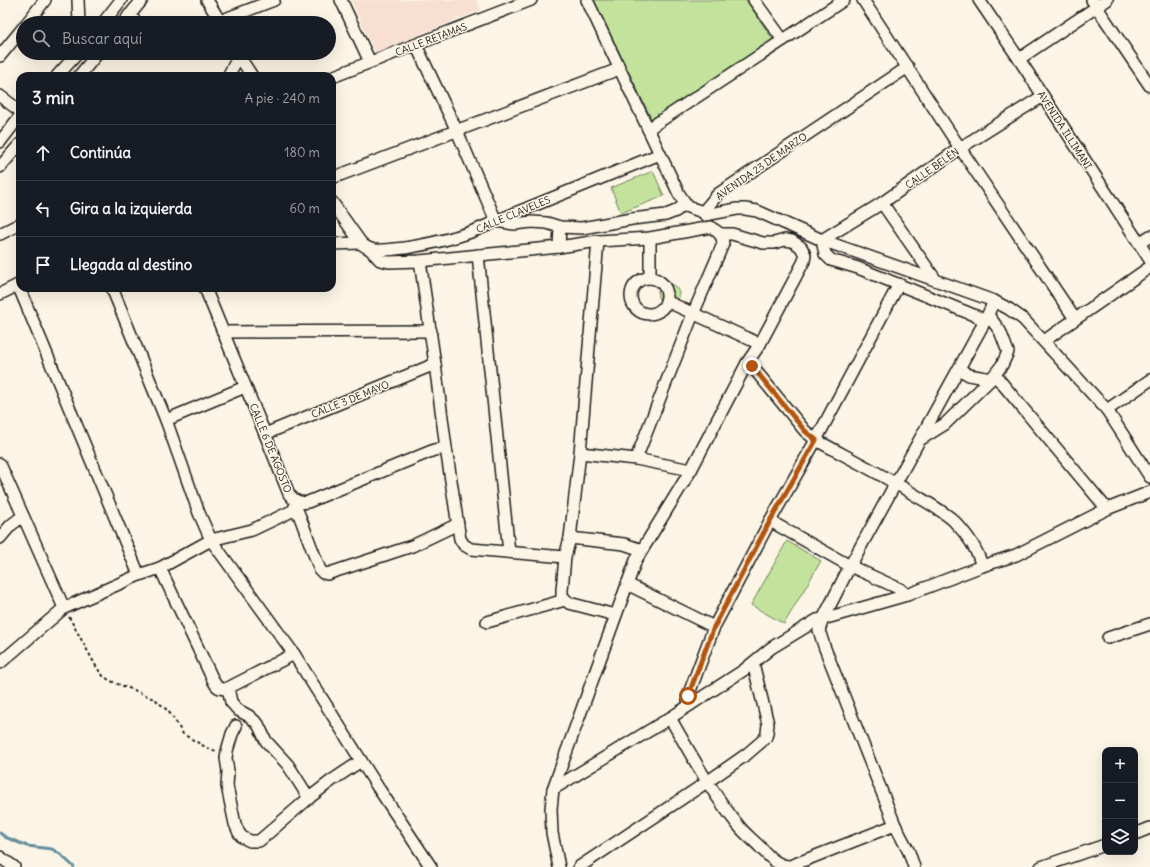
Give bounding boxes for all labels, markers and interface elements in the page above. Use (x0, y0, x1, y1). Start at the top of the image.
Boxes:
search box (16, 16, 336, 60)
street label: CALLE RETAMAS (394, 20, 469, 59)
icon: search (30, 27, 52, 49)
text: Buscar aquí (62, 29, 142, 48)
text: 3 min (32, 87, 74, 109)
street label: AVENIDA ILLIMANI (1034, 89, 1095, 172)
text: A pie · 240 m (245, 90, 320, 107)
street label: AVENIDA 23 DE MARZO (713, 130, 810, 203)
icon: ahead (32, 142, 54, 164)
text: Continúa (70, 143, 131, 162)
text: 180 m (284, 144, 320, 161)
street label: CALLE BELÉN (903, 145, 962, 192)
street label: CALLE CLAVELES (474, 193, 553, 236)
icon: left (32, 198, 54, 220)
text: Gira a la izquierda (70, 199, 192, 218)
text: 60 m (289, 200, 320, 217)
icon: arrive (32, 254, 54, 276)
text: Llegada al destino (70, 255, 192, 274)
route end (743, 357, 761, 375)
street label: CALLE 3 DE MAYO (309, 378, 391, 421)
street label: CALLE 6 DE AGOSTO (247, 402, 295, 495)
route start (679, 687, 697, 705)
map controls (1102, 747, 1138, 855)
button: + (1102, 747, 1138, 783)
button: − (1102, 783, 1138, 819)
button: layers (1102, 819, 1138, 855)

